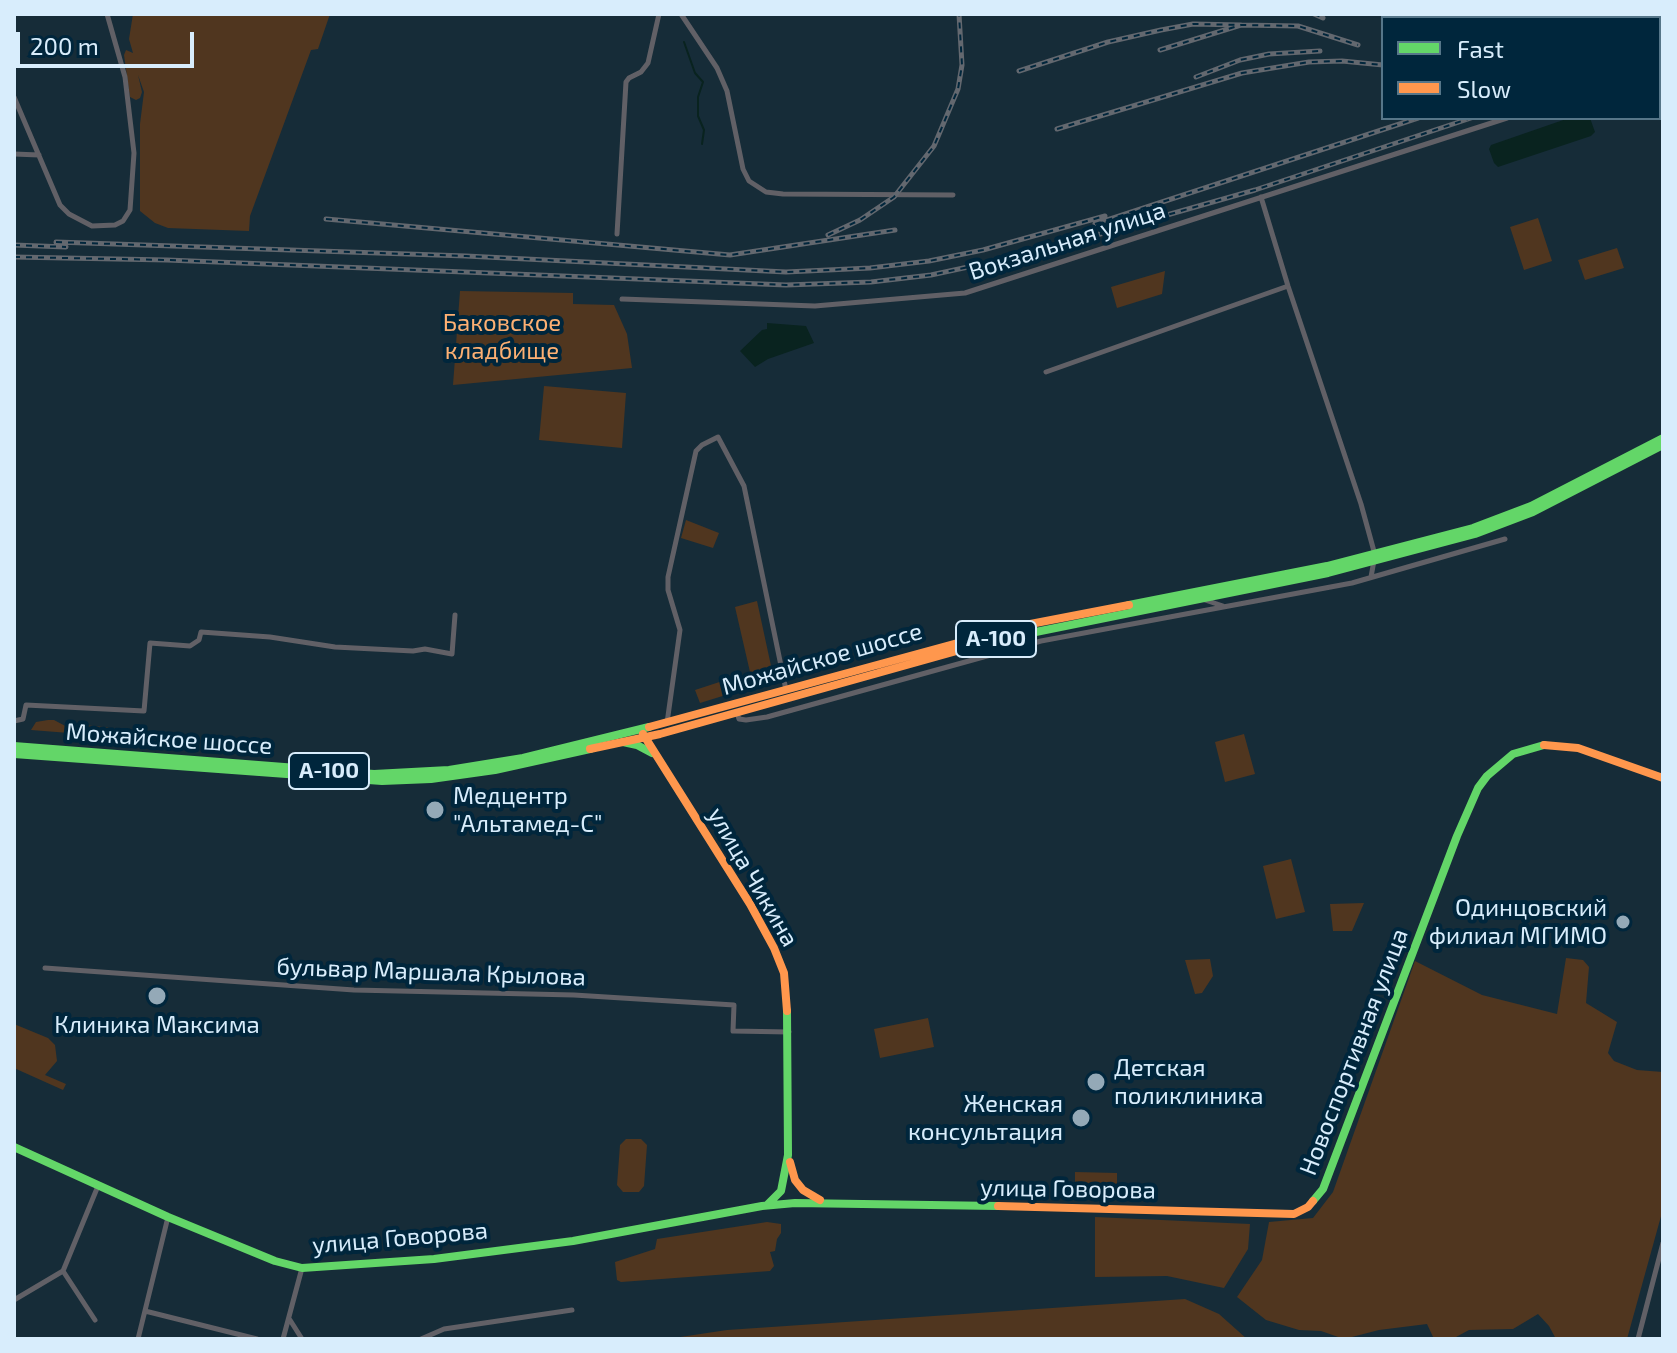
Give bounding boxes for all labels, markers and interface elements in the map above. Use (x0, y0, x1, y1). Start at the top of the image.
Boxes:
scale bar (20, 16, 198, 66)
legend (1381, 16, 1661, 120)
text: 200 m (30, 31, 99, 60)
text: Fast (1457, 34, 1504, 63)
text: Slow (1457, 74, 1511, 103)
street label: Вокзальная улица (965, 196, 1169, 286)
park label: Баковское кладбище (443, 309, 561, 365)
street label: Можайское шоссе (719, 617, 925, 701)
road number: А-100 (956, 621, 1036, 657)
street label: Можайское шоссе (65, 717, 273, 761)
road number: А-100 (289, 753, 369, 789)
place label: Медцентр "Альтамед-С" (453, 782, 603, 838)
marker: Медцентр "Альтамед-С" (424, 799, 446, 821)
street label: улица Чикина (702, 802, 804, 952)
place label: Одинцовский филиал МГИМО (1429, 894, 1607, 950)
marker: Одинцовский филиал МГИМО (1614, 913, 1632, 931)
street label: Новоспортивная улица (1294, 925, 1414, 1179)
street label: бульвар Маршала Крылова (276, 952, 586, 992)
marker: Клиника Максима (146, 985, 168, 1007)
place label: Клиника Максима (54, 1011, 260, 1039)
place label: Детская поликлиника (1114, 1054, 1263, 1110)
marker: Детская поликлиника (1085, 1071, 1107, 1093)
place label: Женская консультация (908, 1090, 1063, 1146)
marker: Женская консультация (1070, 1107, 1092, 1129)
street label: улица Говорова (980, 1173, 1156, 1205)
street label: улица Говорова (311, 1216, 489, 1260)

